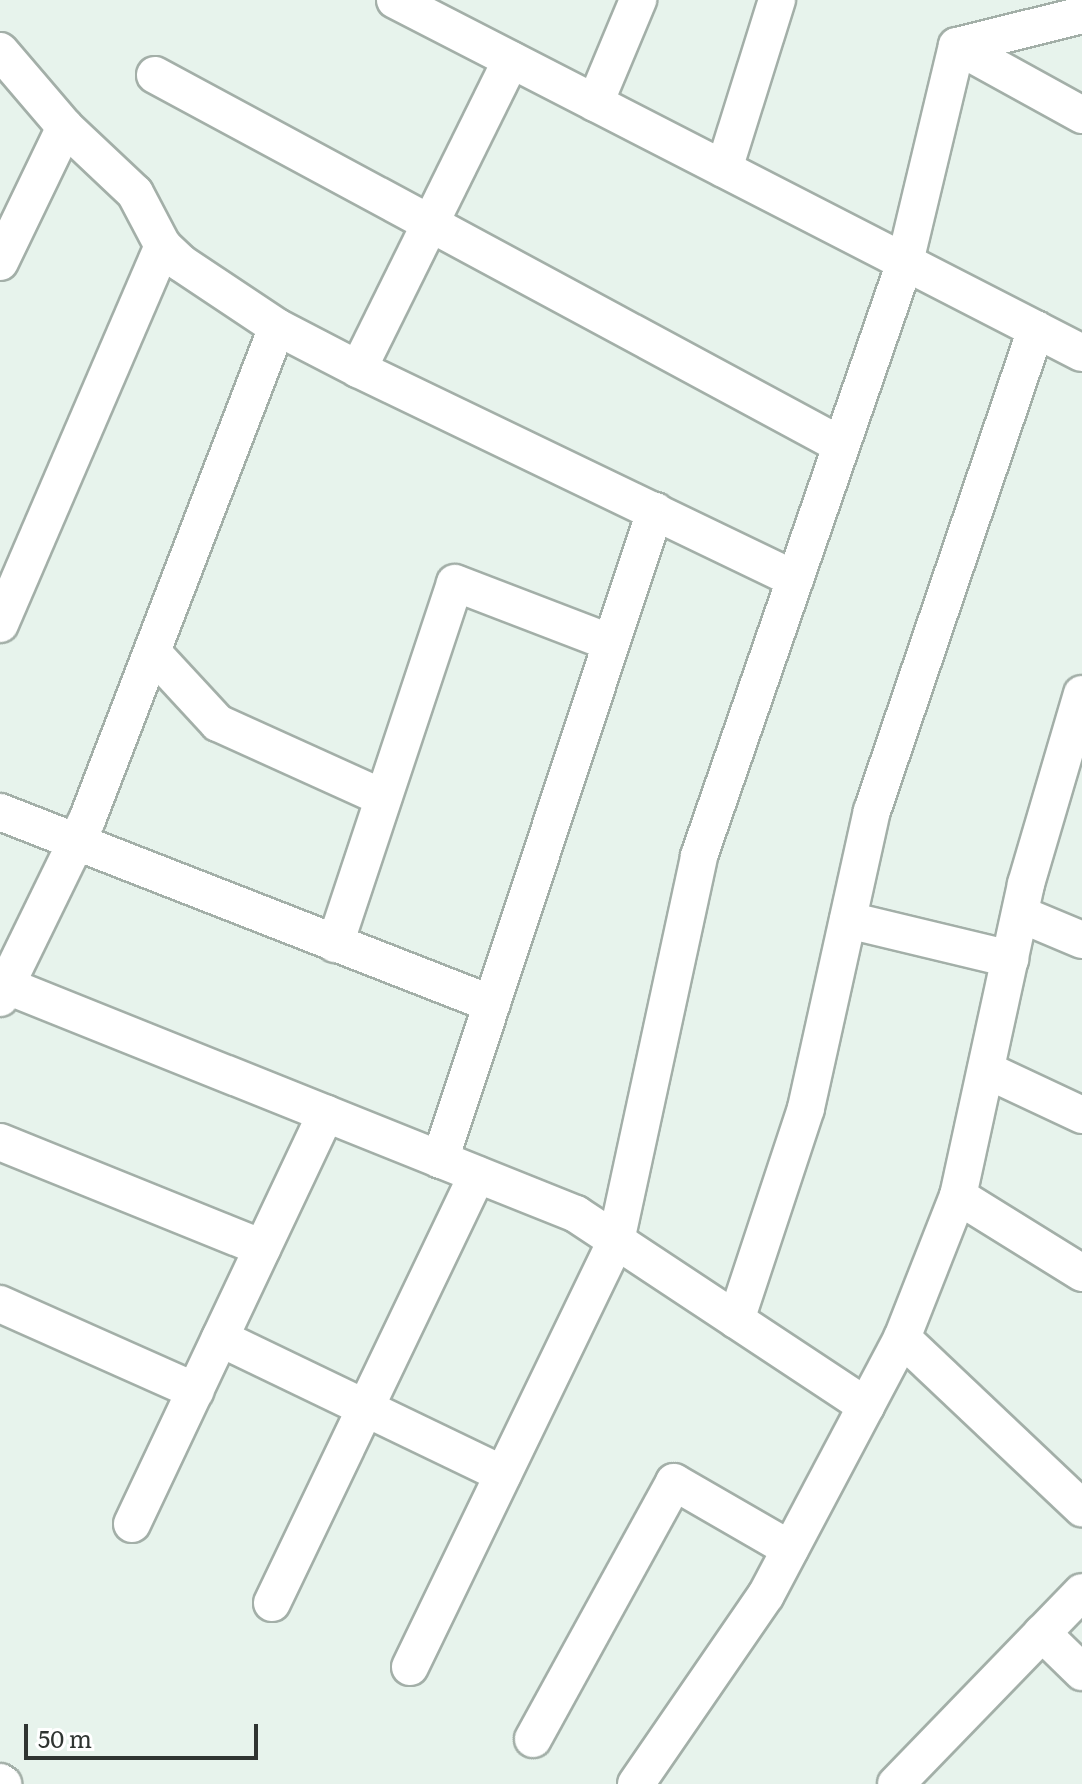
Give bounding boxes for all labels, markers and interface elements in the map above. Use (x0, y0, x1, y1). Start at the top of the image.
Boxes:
scale bar (28, 1708, 262, 1758)
text: 50 m (38, 1720, 92, 1755)

